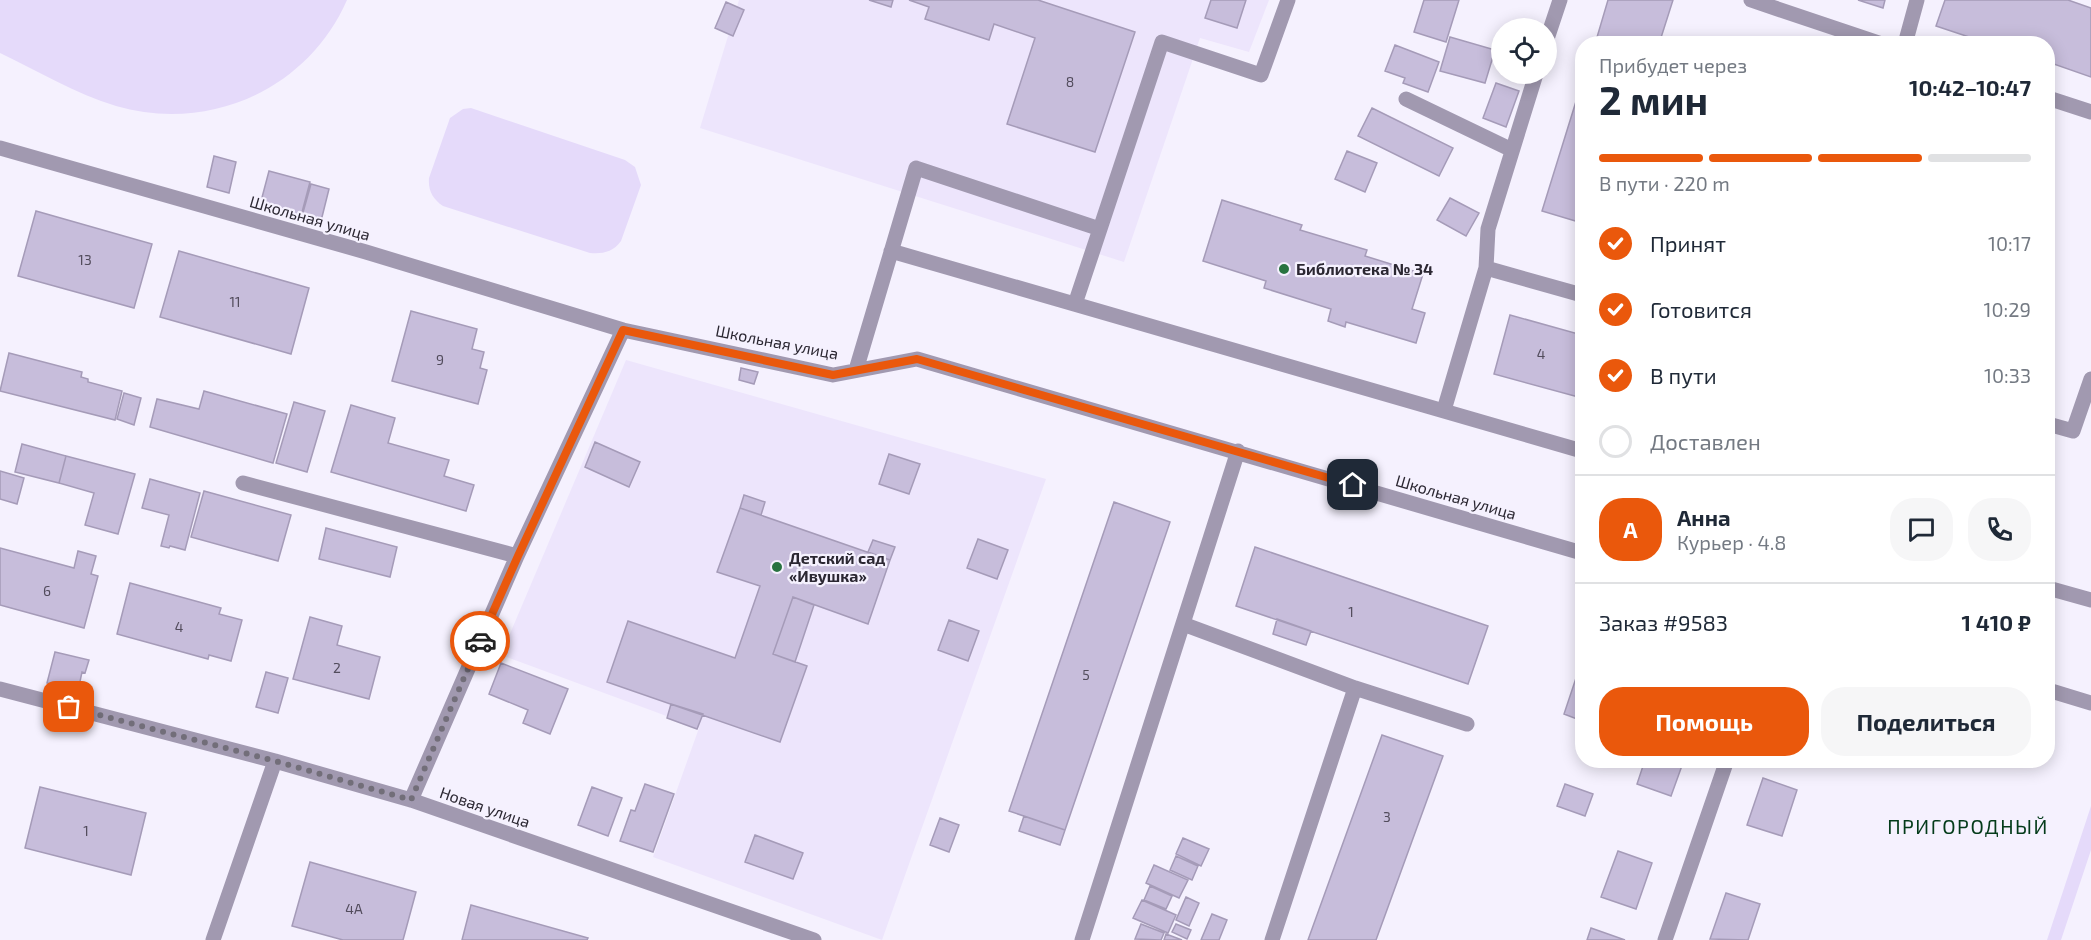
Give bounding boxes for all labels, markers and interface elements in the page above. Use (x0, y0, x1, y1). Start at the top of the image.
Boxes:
map controls (1491, 18, 1557, 84)
button: locate (1491, 18, 1557, 84)
text: Прибудет через (1599, 53, 1747, 77)
house number: 8 (1066, 73, 1074, 90)
text: 10:42–10:47 (1909, 74, 2031, 100)
text: 2 мин (1599, 76, 1708, 123)
text: В пути · 220 m (1599, 171, 1730, 195)
street label: Школьная улица (247, 191, 373, 245)
icon: check (1599, 227, 1632, 260)
text: Принят (1650, 230, 1726, 256)
text: 10:17 (1988, 231, 2031, 255)
house number: 13 (78, 251, 92, 268)
place label: Библиотека № 34 (1296, 259, 1433, 278)
marker: Библиотека № 34 (1277, 262, 1291, 276)
house number: 11 (229, 293, 241, 310)
icon: check (1599, 293, 1632, 326)
text: Готовится (1650, 296, 1752, 322)
text: 10:29 (1984, 297, 2031, 321)
street label: Школьная улица (714, 320, 840, 364)
house number: 4 (1537, 345, 1545, 362)
house number: 9 (436, 351, 444, 368)
icon: check (1599, 359, 1632, 392)
text: В пути (1650, 362, 1717, 388)
text: 10:33 (1984, 363, 2031, 387)
text: Доставлен (1650, 428, 1761, 454)
pin (1327, 459, 1378, 510)
icon: home (1336, 468, 1369, 501)
street label: Школьная улица (1393, 470, 1519, 524)
button: chat (1890, 498, 1953, 561)
button: phone (1968, 498, 2031, 561)
text: Анна (1677, 504, 1731, 530)
text: А (1623, 516, 1638, 542)
text: Курьер · 4.8 (1677, 530, 1786, 554)
place label: Детский сад «Ивушка» (789, 548, 885, 585)
marker: Детский сад «Ивушка» (770, 560, 784, 574)
house number: 6 (43, 582, 51, 599)
house number: 1 (1348, 603, 1354, 620)
text: Заказ #9583 (1599, 609, 1728, 635)
text: 1 410 ₽ (1962, 609, 2031, 635)
courier (450, 611, 510, 671)
house number: 4 (175, 618, 183, 635)
icon: car (464, 625, 497, 658)
house number: 2 (333, 659, 341, 676)
house number: 5 (1082, 666, 1090, 683)
pin (43, 681, 94, 732)
button: Помощь (1599, 687, 1809, 756)
button: Поделиться (1821, 687, 2031, 756)
icon: bag (52, 690, 85, 723)
street label: Новая улица (437, 782, 533, 832)
house number: 3 (1383, 808, 1391, 825)
district label: ПРИГОРОДНЫЙ (1887, 814, 2049, 838)
house number: 1 (83, 822, 89, 839)
house number: 4А (345, 900, 363, 917)

